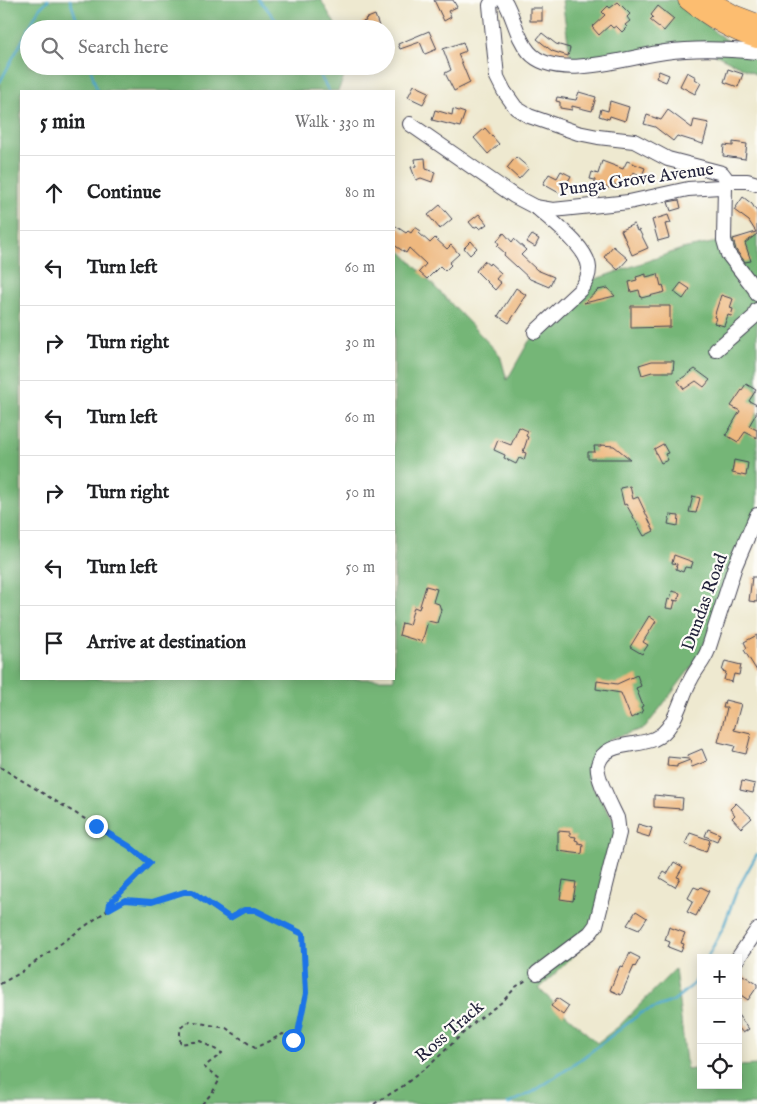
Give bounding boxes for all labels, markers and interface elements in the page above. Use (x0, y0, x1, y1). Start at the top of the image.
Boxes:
search box (20, 20, 395, 75)
icon: search (38, 34, 66, 62)
text: Search here (78, 36, 169, 60)
text: 5 min (40, 109, 85, 136)
text: Walk · 330 m (295, 113, 375, 133)
street label: Punga Grove Avenue (557, 158, 715, 203)
icon: ahead (40, 179, 68, 207)
text: Continue (87, 181, 161, 205)
text: 80 m (345, 183, 375, 203)
icon: left (40, 254, 68, 282)
text: Turn left (87, 256, 158, 280)
text: 60 m (345, 258, 375, 278)
icon: right (40, 329, 68, 357)
text: Turn right (87, 331, 169, 355)
text: 30 m (345, 333, 375, 353)
icon: left (40, 404, 68, 432)
text: Turn left (87, 406, 158, 430)
text: 60 m (345, 408, 375, 428)
icon: right (40, 479, 68, 507)
text: Turn right (87, 481, 169, 505)
text: 50 m (346, 483, 375, 503)
street label: Dundas Road (677, 550, 734, 654)
icon: left (40, 554, 68, 582)
text: Turn left (87, 556, 158, 580)
text: 50 m (346, 558, 375, 578)
icon: arrive (40, 629, 68, 657)
text: Arrive at destination (87, 631, 246, 655)
route end (85, 815, 108, 838)
map controls (697, 954, 742, 1089)
button: + (697, 954, 742, 999)
street label: Ross Track (411, 996, 489, 1068)
button: − (697, 999, 742, 1044)
route start (282, 1029, 305, 1052)
button: locate (697, 1044, 742, 1089)

